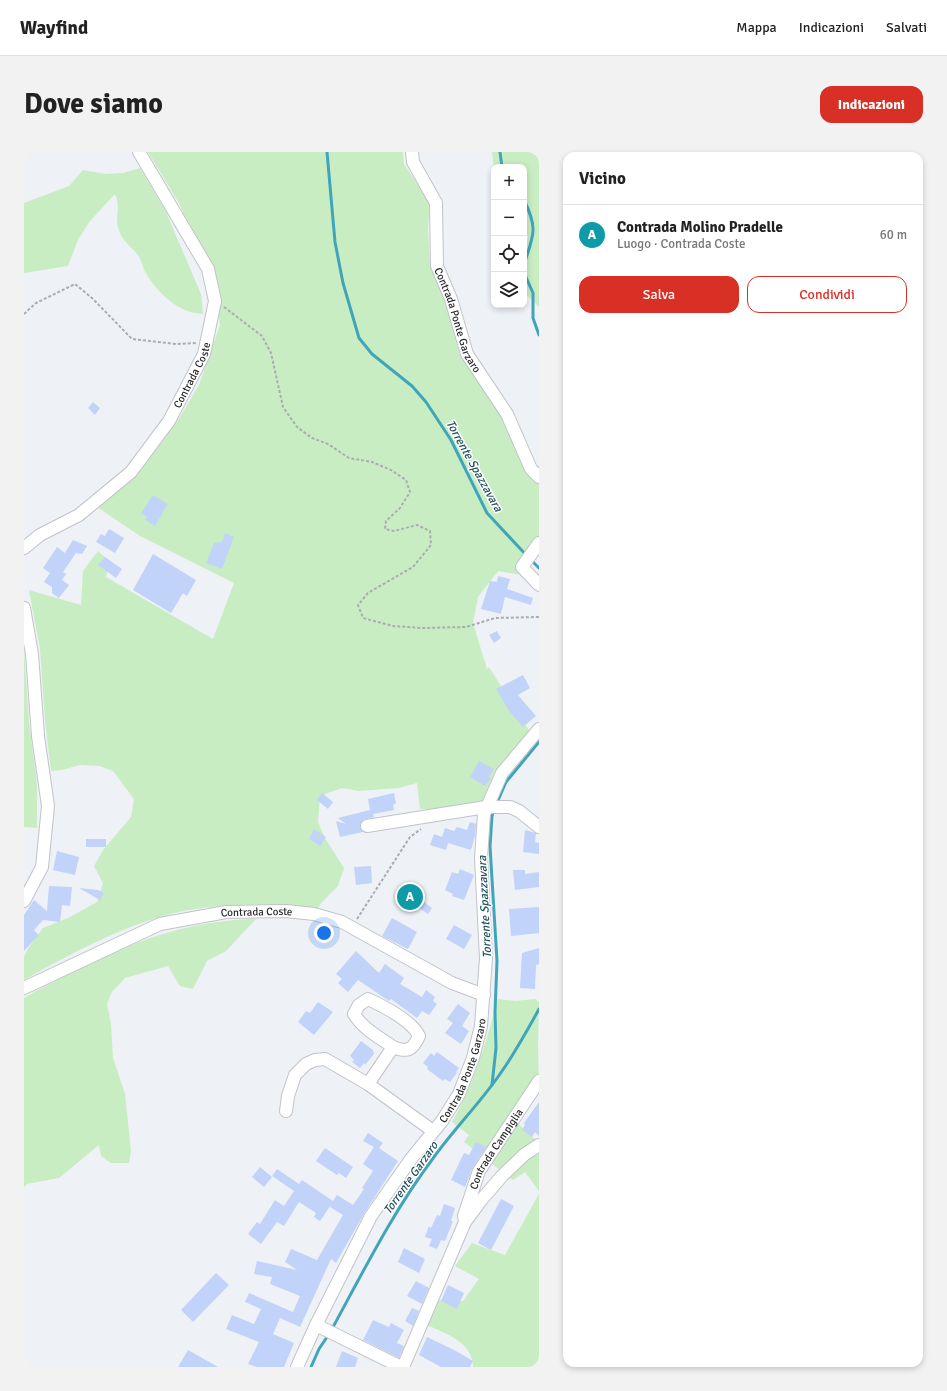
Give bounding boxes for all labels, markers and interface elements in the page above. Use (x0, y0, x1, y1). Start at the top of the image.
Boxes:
text: Wayfind (20, 16, 88, 40)
text: Mappa (736, 19, 777, 36)
text: Indicazioni (799, 19, 864, 36)
text: Salvati (886, 19, 927, 36)
button: Indicazioni (820, 86, 923, 123)
text: Dove siamo (24, 87, 163, 121)
map controls (491, 164, 527, 308)
button: + (491, 164, 527, 200)
text: Vicino (579, 168, 626, 189)
button: − (491, 200, 527, 236)
text: Contrada Molino Pradelle (617, 218, 783, 236)
text: A (588, 227, 596, 243)
text: 60 m (880, 227, 907, 243)
button: locate (491, 236, 527, 272)
text: Luogo · Contrada Coste (617, 236, 745, 252)
street label: Contrada Ponte Garzaro (432, 265, 484, 375)
button: layers (491, 272, 527, 308)
button: Salva (579, 276, 739, 313)
button: Condividi (747, 276, 907, 313)
street label: Contrada Coste (170, 341, 213, 410)
water label: Torrente Spazzavara (443, 417, 506, 515)
water label: Torrente Spazzavara (475, 854, 495, 959)
pin: A (397, 882, 423, 912)
street label: Contrada Coste (220, 904, 293, 919)
your location (314, 923, 334, 943)
street label: Contrada Ponte Garzaro (436, 1018, 488, 1125)
street label: Contrada Campiglia (467, 1106, 526, 1191)
water label: Torrente Garzaro (380, 1138, 442, 1217)

